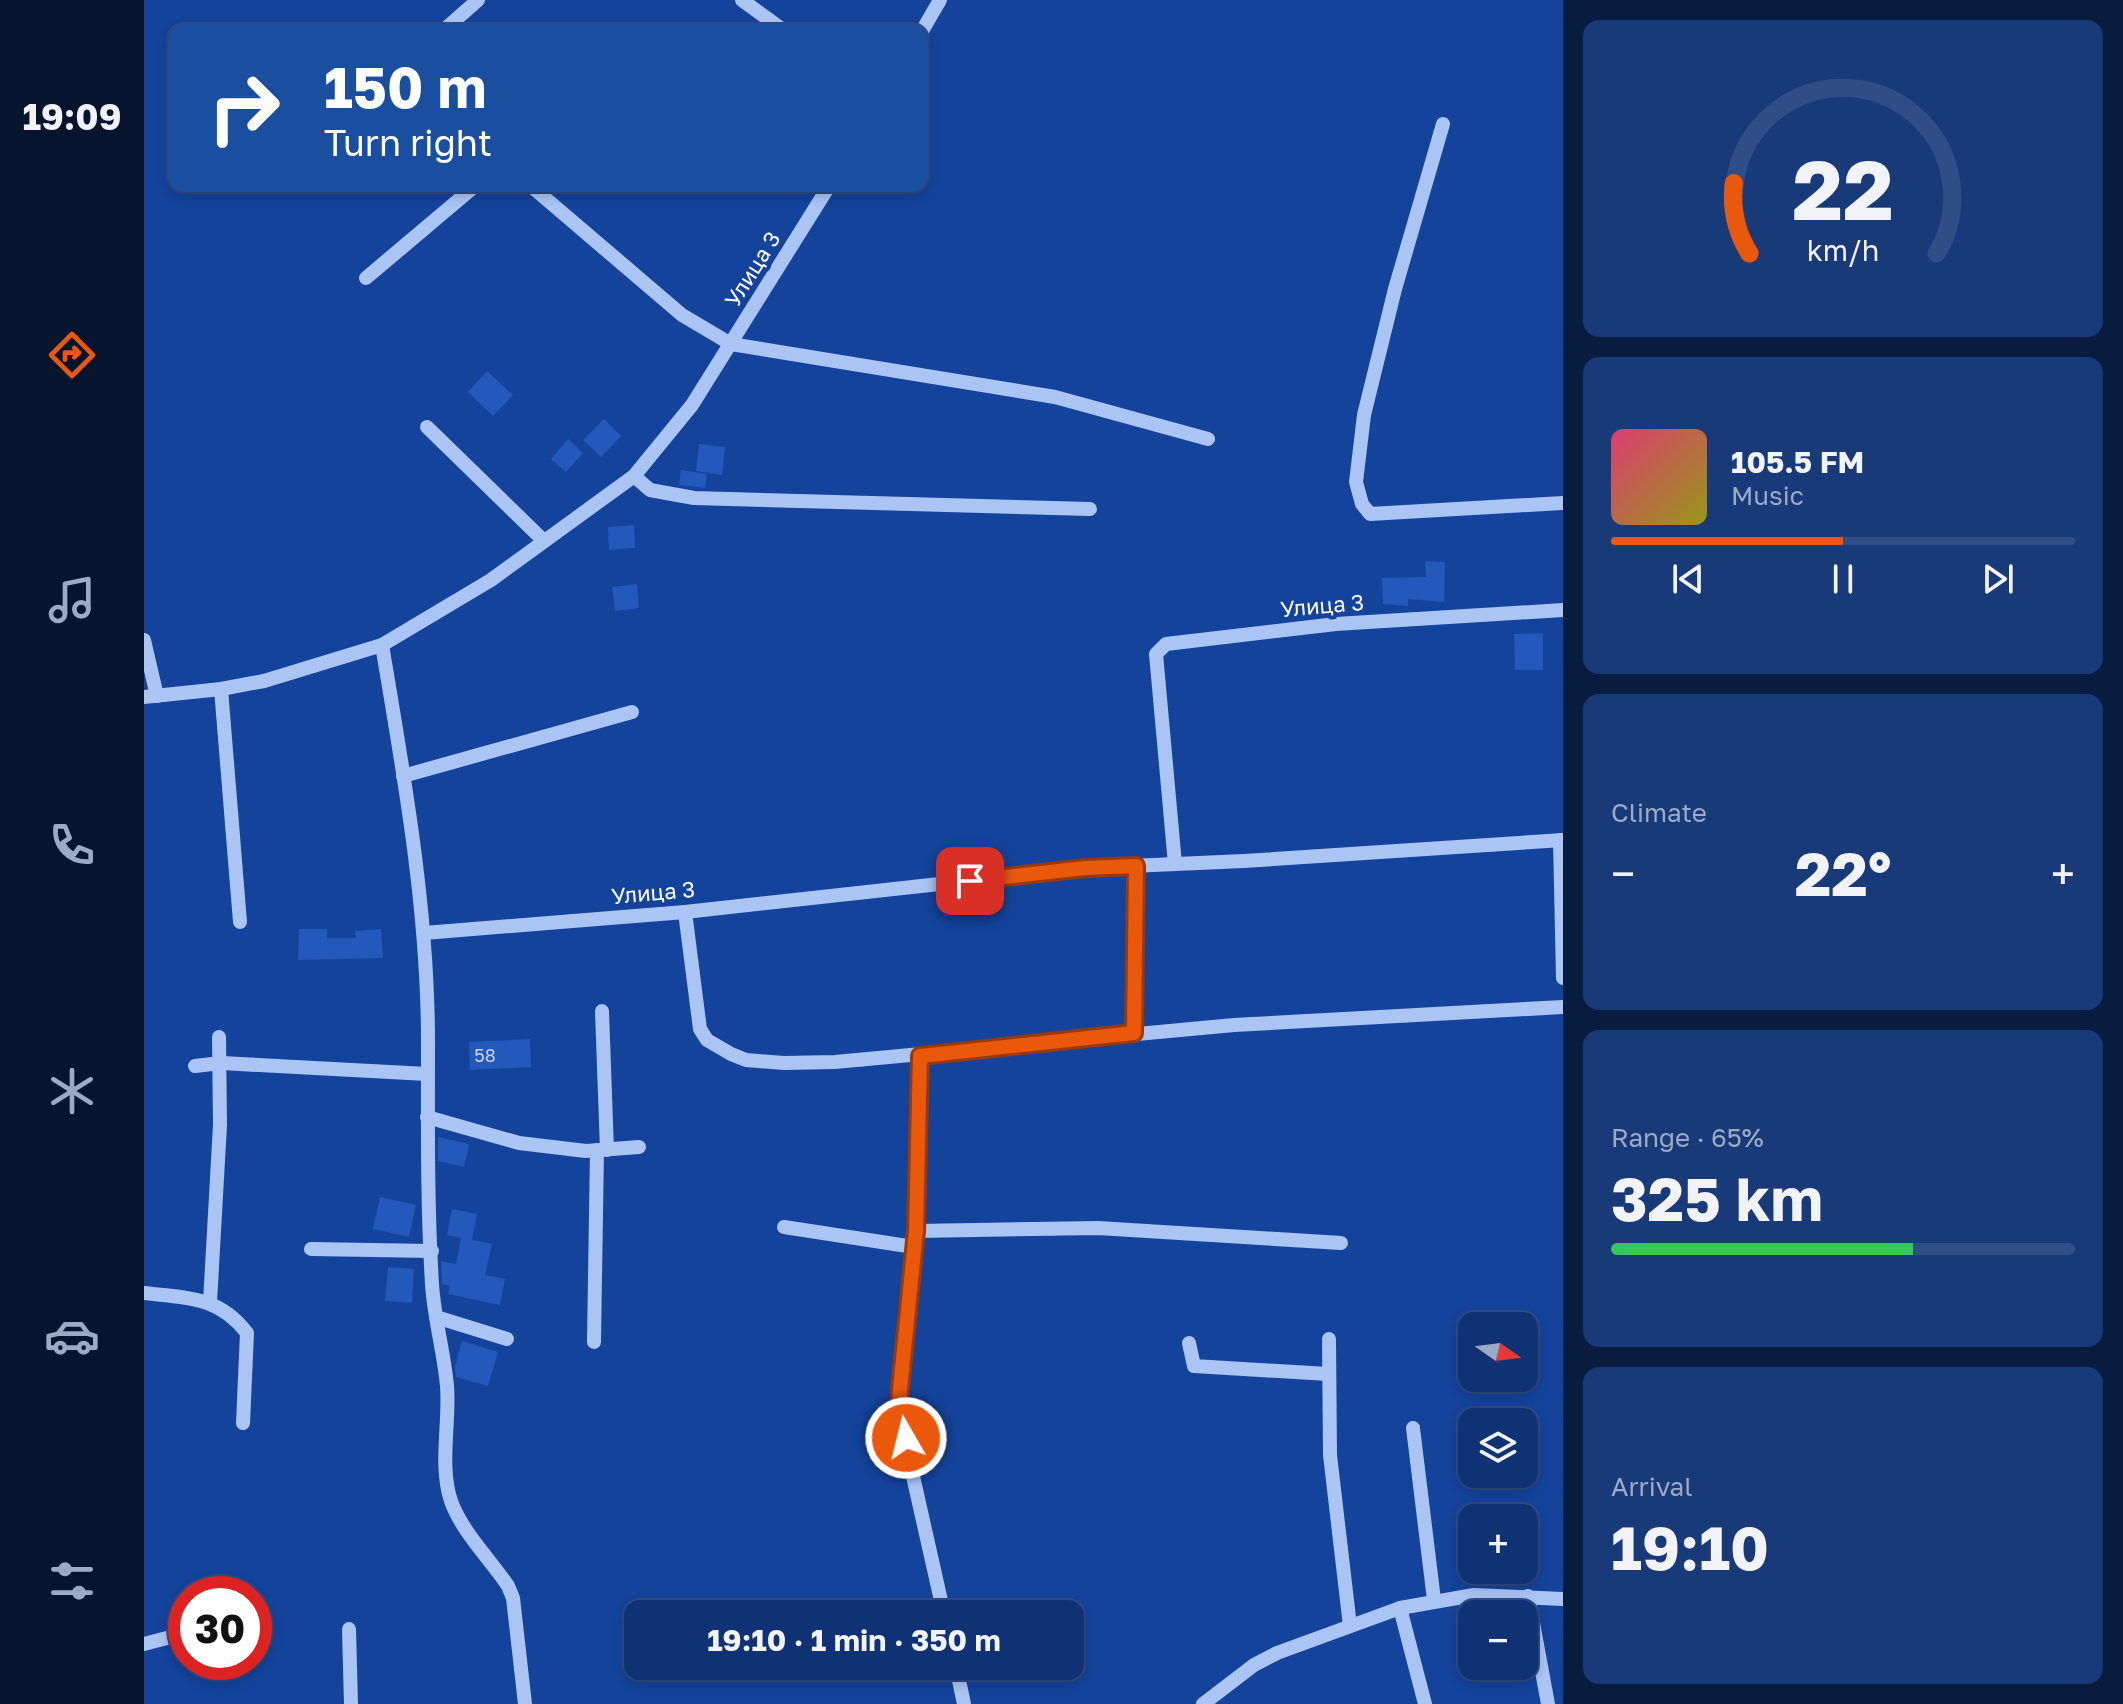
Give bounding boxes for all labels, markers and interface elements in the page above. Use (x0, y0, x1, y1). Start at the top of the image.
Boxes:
text: 150 m (324, 53, 486, 120)
icon: right (192, 56, 296, 160)
text: 19:09 (22, 95, 122, 138)
text: Turn right (324, 121, 492, 164)
text: 22 (1792, 138, 1894, 238)
street label: Улица 3 (718, 226, 786, 312)
text: km/h (1807, 234, 1879, 268)
icon: directions (44, 327, 100, 383)
text: 105.5 FM (1731, 444, 1864, 480)
text: Music (1731, 480, 1804, 511)
icon: previous (1666, 557, 1710, 601)
icon: pause (1821, 557, 1865, 601)
icon: next (1976, 557, 2020, 601)
icon: music (44, 572, 100, 628)
street label: Улица 3 (1279, 588, 1365, 622)
text: Climate (1611, 797, 1707, 828)
icon: phone (44, 817, 100, 873)
text: 22° (1795, 837, 1891, 909)
pin (936, 847, 1004, 915)
text: − (1611, 847, 1635, 900)
text: + (2051, 847, 2075, 900)
icon: arrive (948, 859, 992, 903)
street label: Улица 3 (610, 875, 696, 909)
house number: 58 (474, 1044, 496, 1066)
icon: climate (44, 1063, 100, 1119)
text: Range · 65% (1611, 1122, 1764, 1153)
text: 325 km (1611, 1162, 1823, 1234)
icon: car (44, 1308, 100, 1364)
north arrow (1458, 1312, 1538, 1392)
map controls (1458, 1312, 1538, 1680)
position arrow (864, 1396, 948, 1480)
button: layers (1458, 1408, 1538, 1488)
text: Arrival (1611, 1471, 1692, 1502)
button: + (1458, 1504, 1538, 1584)
text: 19:10 (1611, 1511, 1769, 1583)
icon: filters (44, 1553, 100, 1609)
speed limit sign: 30 (168, 1576, 272, 1680)
button: − (1458, 1600, 1538, 1680)
text: 19:10 · 1 min · 350 m (707, 1622, 1001, 1658)

